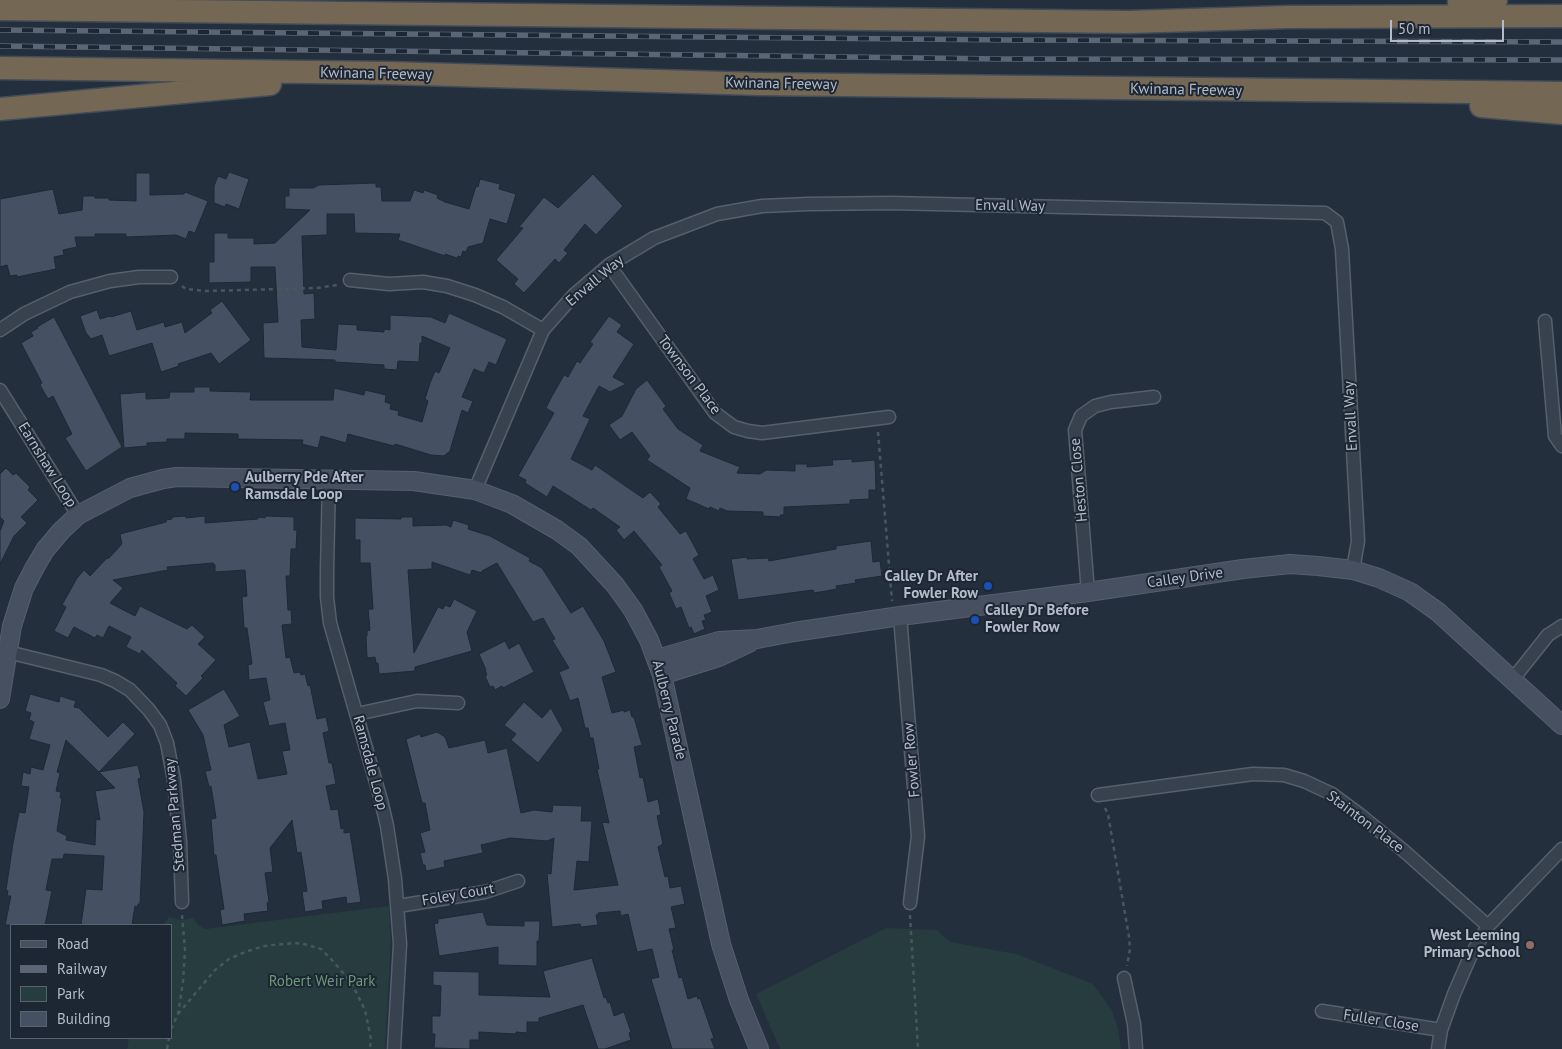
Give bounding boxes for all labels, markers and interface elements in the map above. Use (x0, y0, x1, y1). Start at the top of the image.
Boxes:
scale bar (1392, 10, 1506, 42)
text: 50 m (1398, 19, 1431, 38)
street label: Kwinana Freeway (320, 64, 432, 84)
street label: Kwinana Freeway (725, 74, 837, 94)
street label: Kwinana Freeway (1130, 80, 1242, 100)
street label: Envall Way (975, 196, 1045, 216)
street label: Envall Way (562, 252, 628, 310)
street label: Townson Place (653, 332, 725, 418)
street label: Envall Way (1340, 381, 1362, 451)
street label: Earnshaw Loop (14, 419, 80, 511)
street label: Heston Close (1066, 437, 1092, 523)
place label: Aulberry Pde After Ramsdale Loop (245, 469, 364, 504)
marker: Aulberry Pde After Ramsdale Loop (229, 481, 241, 493)
street label: Calley Drive (1146, 564, 1224, 592)
place label: Calley Dr After Fowler Row (885, 568, 978, 603)
marker: Calley Dr After Fowler Row (982, 580, 994, 592)
place label: Calley Dr Before Fowler Row (985, 602, 1089, 637)
marker: Calley Dr Before Fowler Row (969, 614, 981, 626)
street label: Aulberry Parade (648, 658, 690, 762)
street label: Ramsdale Loop (349, 714, 391, 812)
street label: Fowler Row (900, 722, 924, 798)
street label: Stedman Parkway (161, 758, 189, 872)
street label: Stainton Place (1323, 787, 1407, 857)
street label: Foley Court (420, 880, 496, 910)
legend (10, 924, 172, 1039)
place label: West Leeming Primary School (1424, 927, 1520, 962)
text: Road (57, 934, 89, 953)
marker: West Leeming Primary School (1524, 939, 1536, 951)
text: Railway (57, 959, 107, 978)
park label: Robert Weir Park (269, 973, 375, 991)
text: Park (57, 984, 85, 1003)
street label: Fuller Close (1342, 1006, 1420, 1036)
text: Building (57, 1009, 111, 1028)

